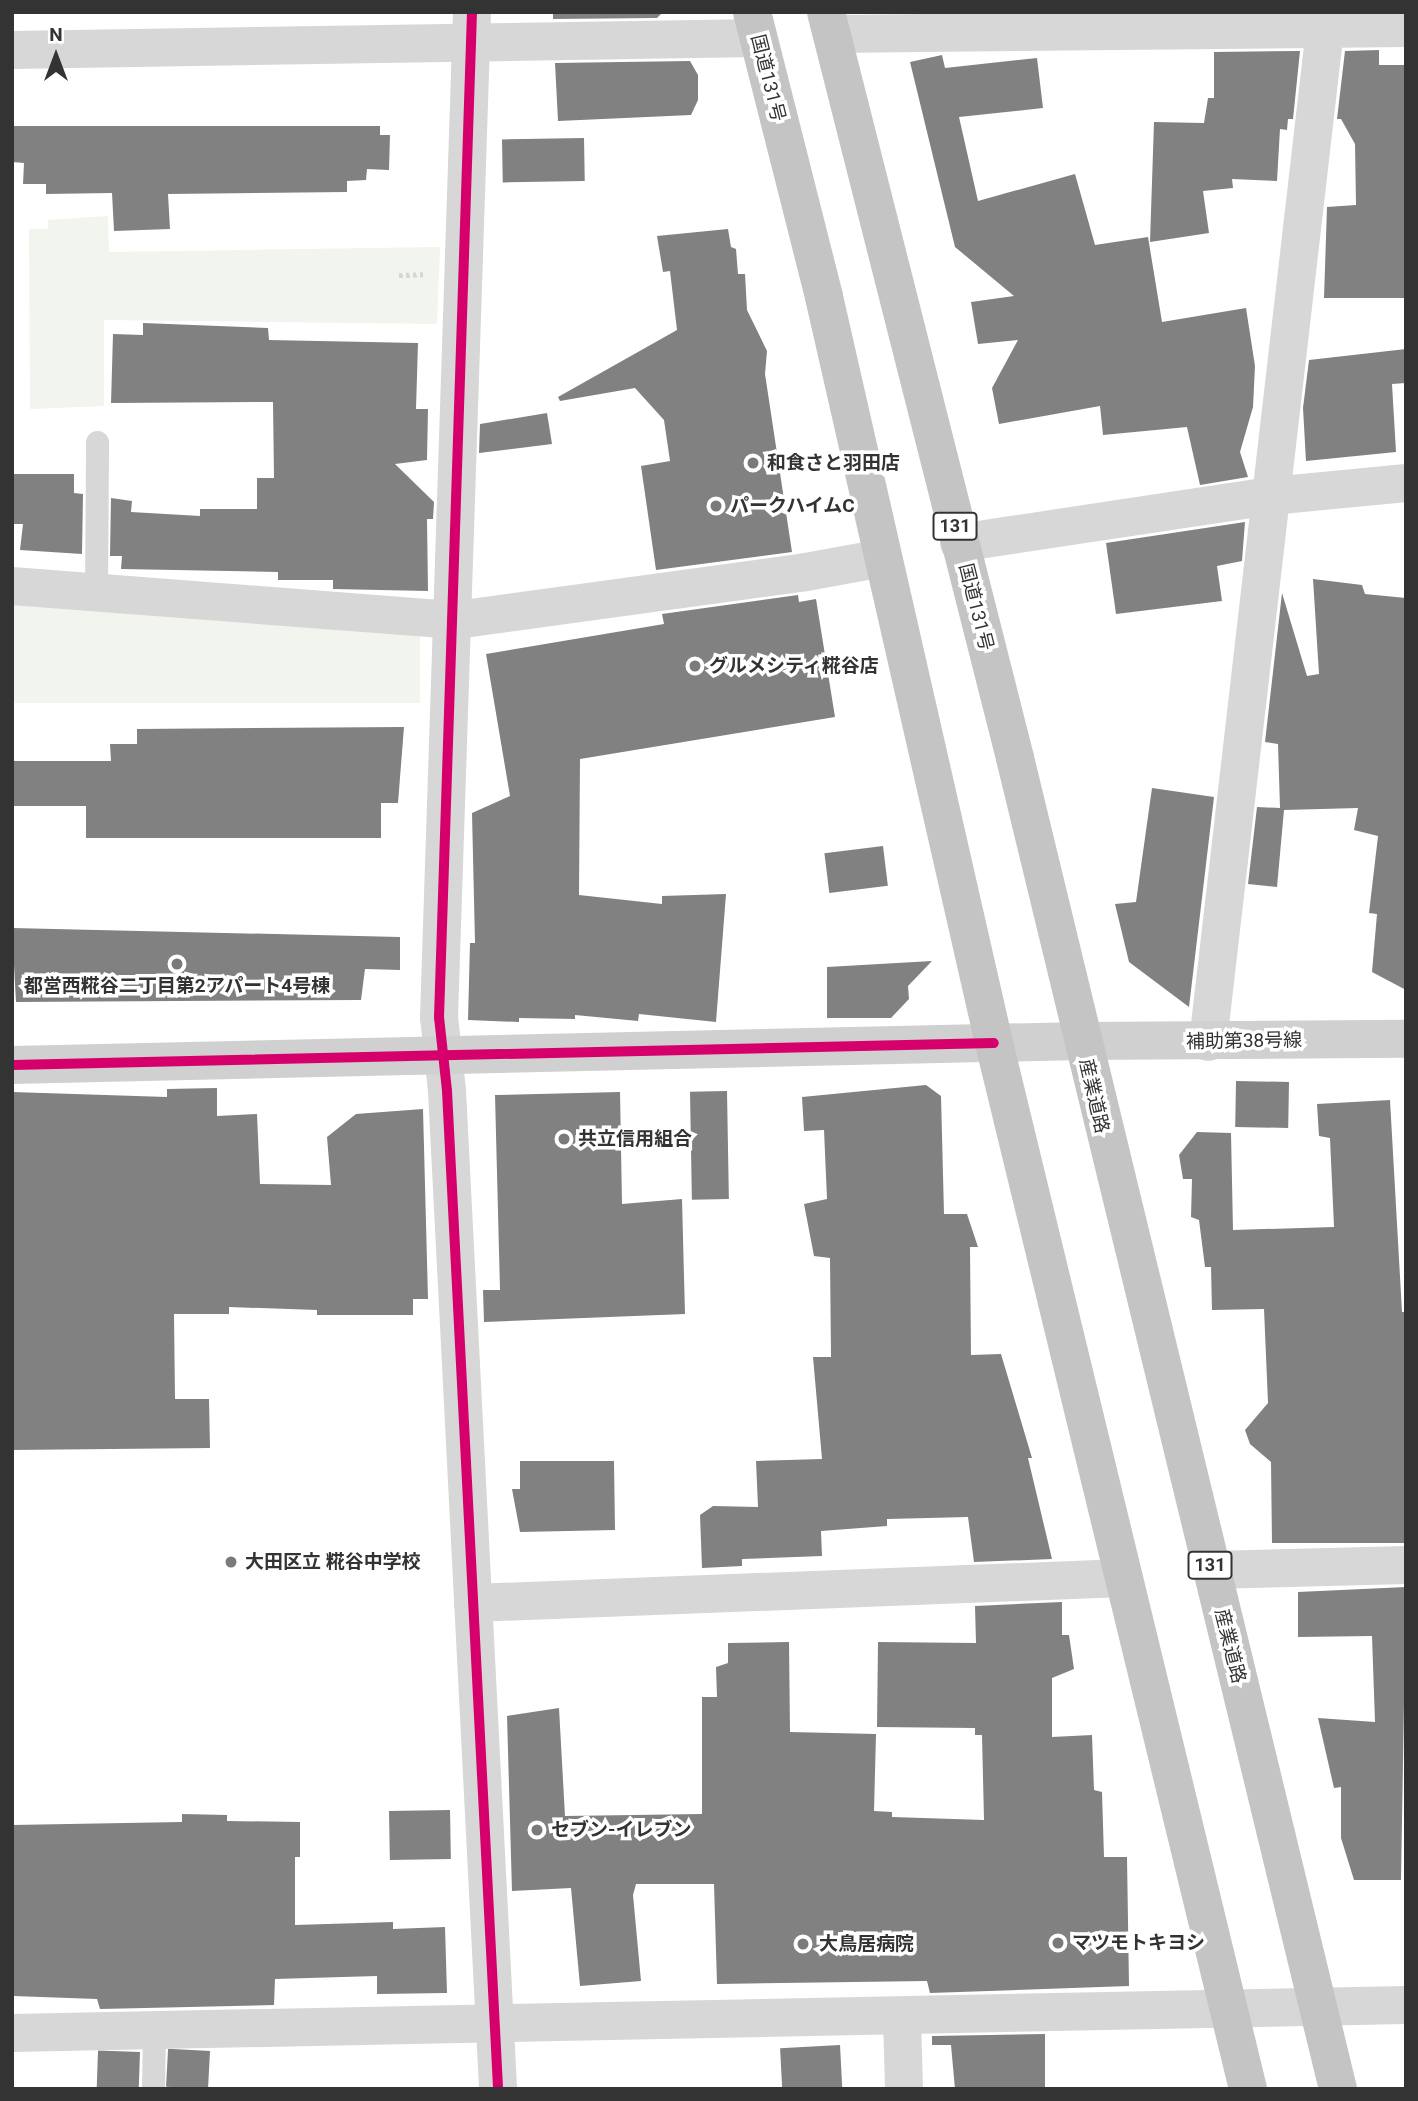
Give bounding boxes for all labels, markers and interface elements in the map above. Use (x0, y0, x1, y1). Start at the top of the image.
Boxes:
north arrow (21, 21, 91, 91)
text: N (49, 23, 63, 46)
street label: 国道131号 (746, 32, 790, 124)
place label: 和食さと羽田店 (767, 452, 900, 474)
marker: 和食さと羽田店 (745, 455, 761, 471)
place label: パークハイムC (730, 495, 856, 517)
marker: パークハイムC (708, 498, 724, 514)
road number: 131 (932, 512, 978, 540)
street label: 国道131号 (954, 561, 998, 653)
place label: グルメシティ糀谷店 (709, 655, 880, 677)
marker: グルメシティ糀谷店 (687, 658, 703, 674)
marker: 都営西糀谷二丁目第2アパート4号棟 (169, 956, 185, 972)
place label: 都営西糀谷二丁目第2アパート4号棟 (24, 975, 330, 997)
street label: 補助第38号線 (1186, 1029, 1302, 1053)
street label: 産業道路 (1074, 1056, 1114, 1136)
place label: 共立信用組合 (578, 1128, 692, 1150)
marker: 共立信用組合 (556, 1131, 572, 1147)
road number: 131 (1187, 1550, 1233, 1580)
place label: 大田区立 糀谷中学校 (245, 1551, 421, 1573)
marker: 大田区立 糀谷中学校 (223, 1554, 239, 1570)
street label: 産業道路 (1210, 1606, 1250, 1686)
place label: セブン-イレブン (551, 1819, 691, 1841)
marker: セブン-イレブン (529, 1822, 545, 1838)
place label: マツモトキヨシ (1072, 1932, 1205, 1954)
place label: 大鳥居病院 (819, 1933, 914, 1955)
marker: 大鳥居病院 (793, 1934, 813, 1954)
marker: マツモトキヨシ (1050, 1935, 1066, 1951)

